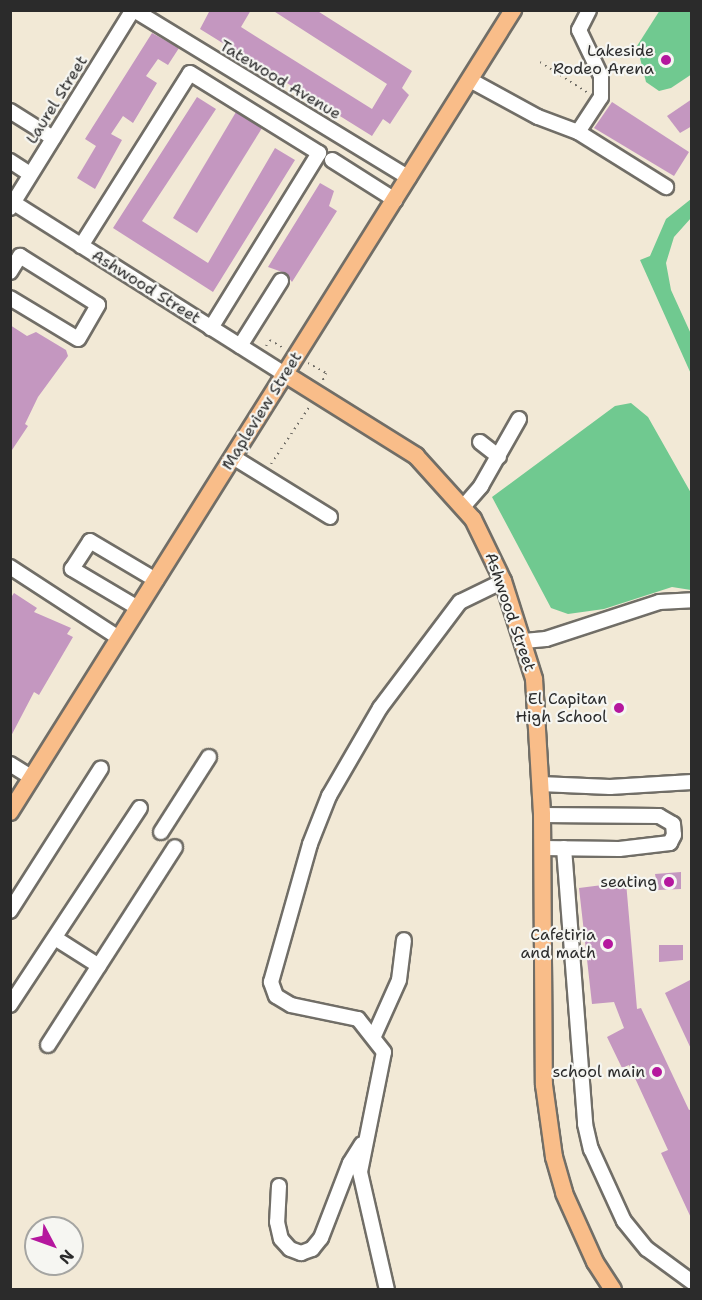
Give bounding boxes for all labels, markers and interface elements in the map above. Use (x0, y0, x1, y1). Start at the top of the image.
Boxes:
street label: Tatewood Avenue (216, 36, 344, 124)
place label: Lakeside Rodeo Arena (553, 41, 654, 79)
street label: Laurel Street (22, 52, 92, 148)
marker: Lakeside Rodeo Arena (659, 53, 673, 67)
street label: Ashwood Street (88, 246, 204, 328)
street label: Mapleview Street (218, 348, 306, 474)
street label: Ashwood Street (481, 550, 539, 674)
place label: El Capitan High School (516, 689, 607, 727)
marker: El Capitan High School (612, 701, 626, 715)
place label: seating (600, 872, 657, 892)
marker: seating (662, 875, 676, 889)
place label: Cafetiria and math (520, 925, 596, 963)
marker: Cafetiria and math (601, 937, 615, 951)
place label: school main (552, 1062, 645, 1082)
marker: school main (650, 1065, 664, 1079)
north arrow (24, 1216, 84, 1276)
text: N (54, 1245, 79, 1269)

